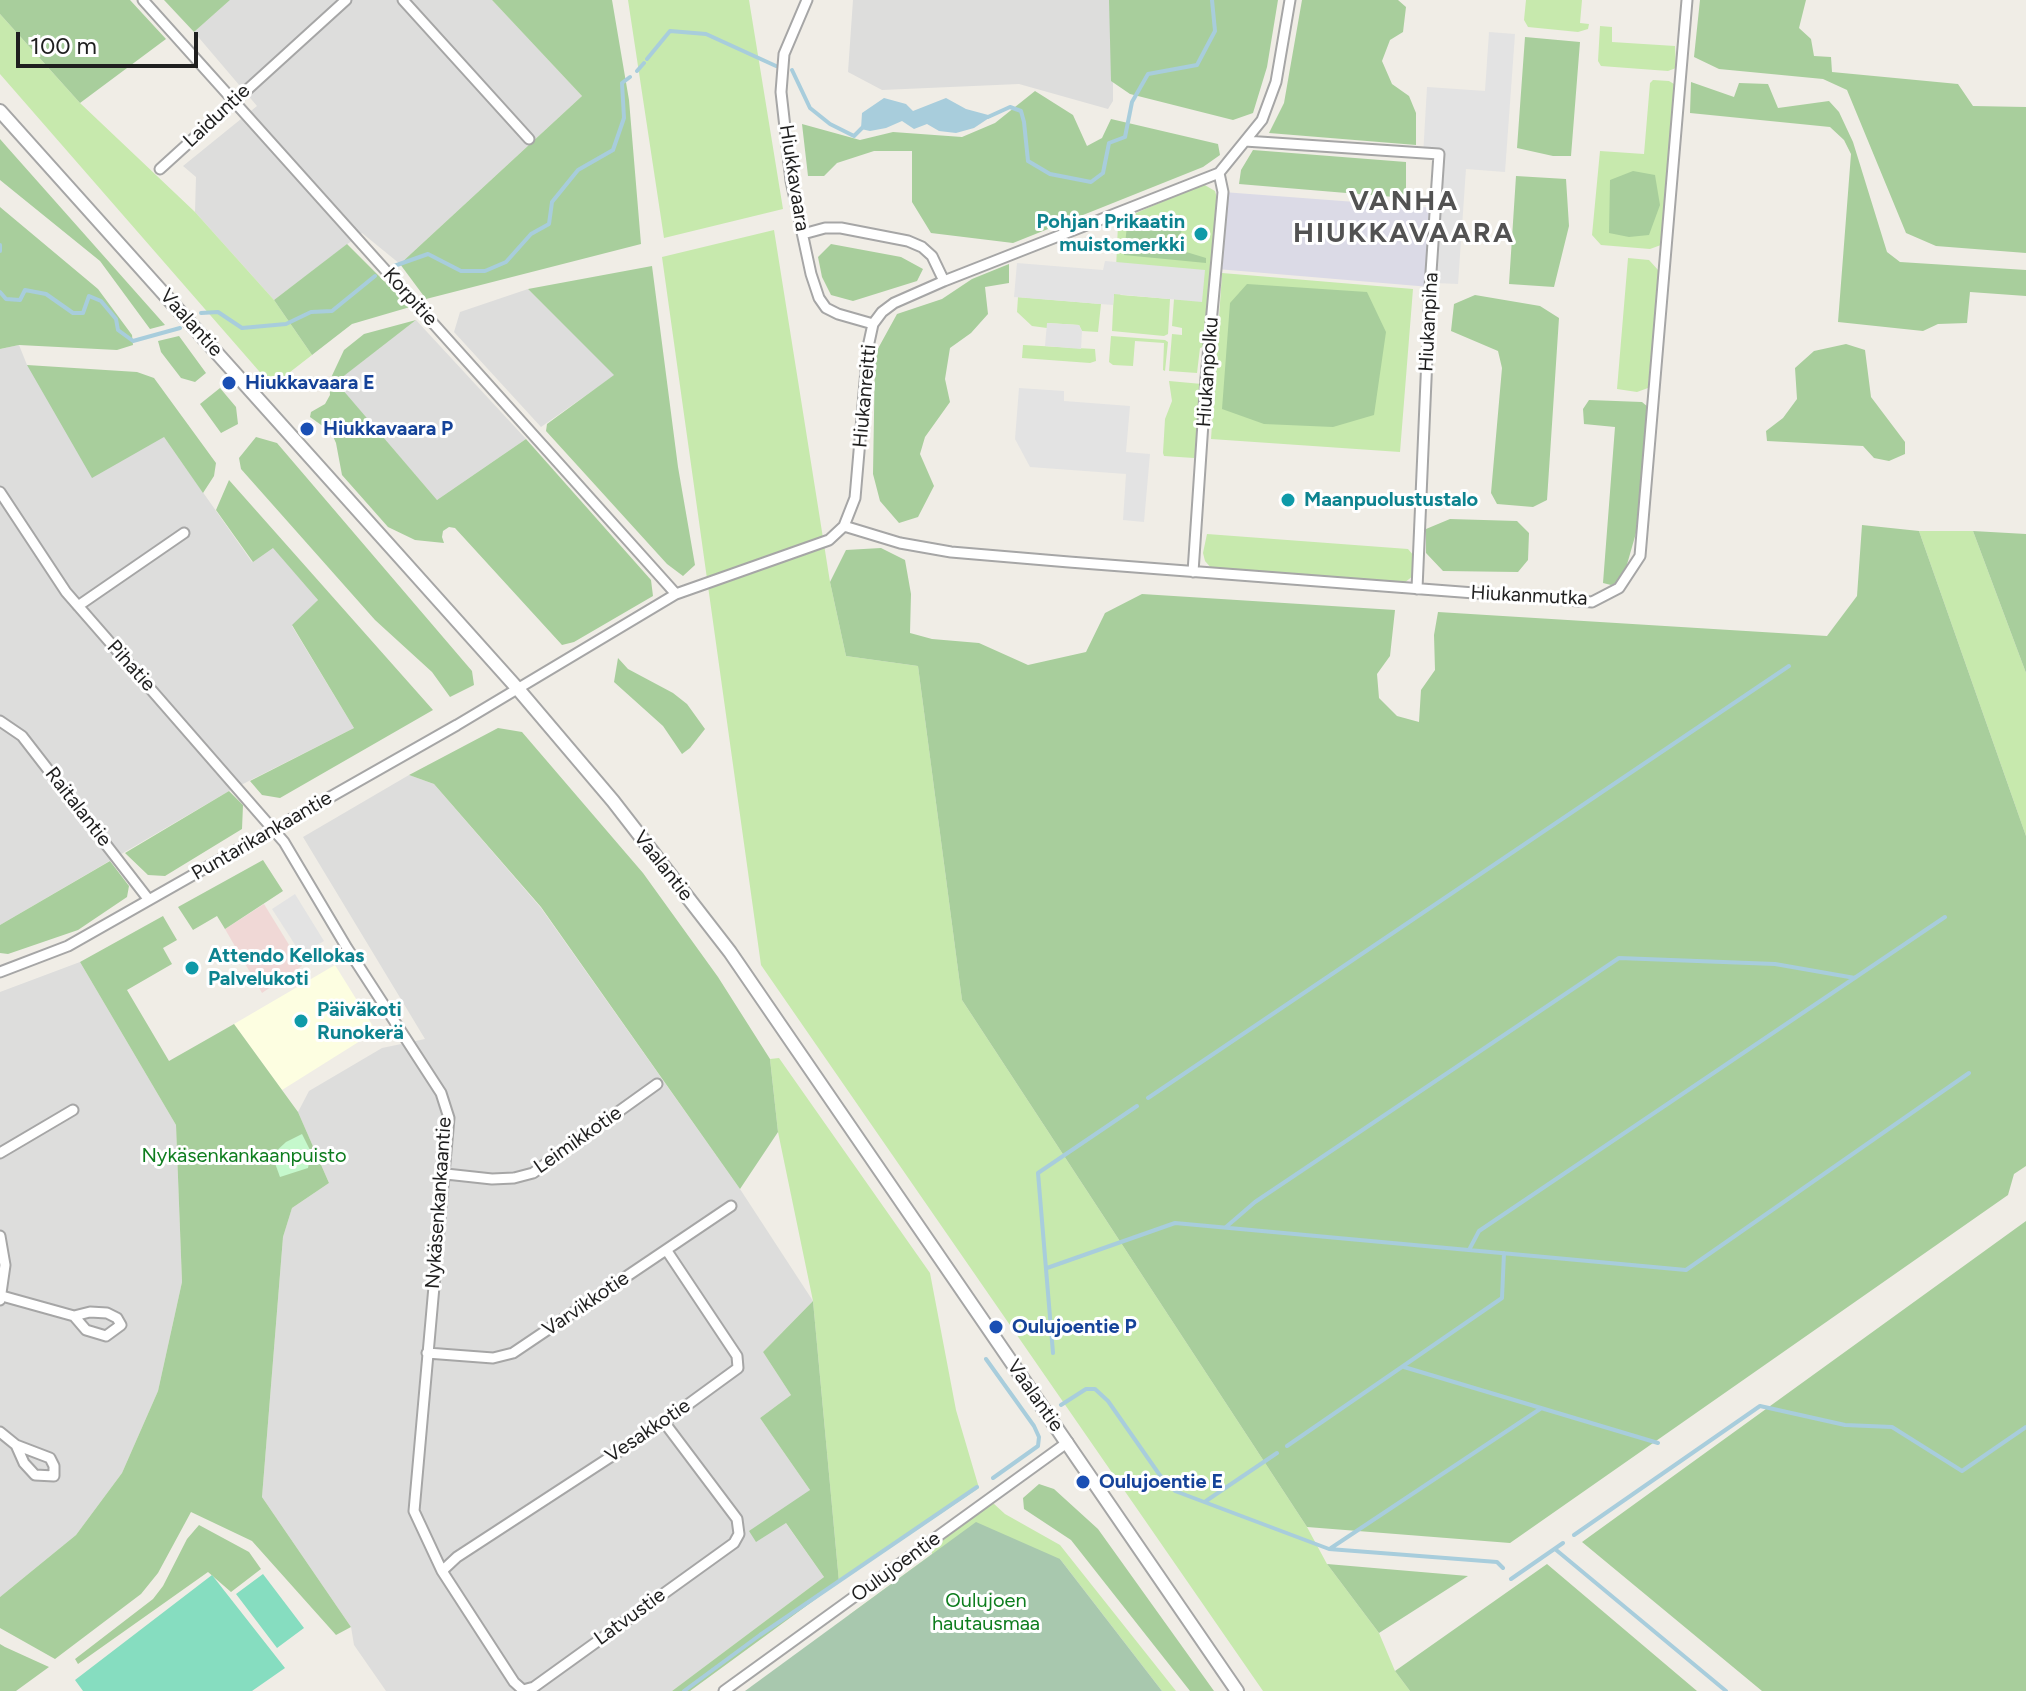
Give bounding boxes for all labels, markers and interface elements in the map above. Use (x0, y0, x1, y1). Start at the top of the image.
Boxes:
scale bar (20, 16, 202, 66)
text: 100 m (30, 31, 97, 60)
street label: Laiduntie (179, 79, 255, 153)
street label: Hiukkavaara (774, 123, 814, 233)
district label: VANHA HIUKKAVAARA (1293, 185, 1515, 251)
place label: Pohjan Prikaatin muistomerkki (1036, 210, 1185, 257)
marker: Pohjan Prikaatin muistomerkki (1192, 225, 1210, 243)
street label: Korpitie (378, 263, 442, 331)
street label: Hiukanpiha (1414, 272, 1444, 372)
street label: Vaalantie (155, 284, 227, 362)
street label: Hiukanpolku (1192, 316, 1224, 428)
street label: Hiukanreitti (849, 343, 881, 449)
place label: Hiukkavaara E (245, 371, 375, 395)
marker: Hiukkavaara E (220, 374, 238, 392)
place label: Hiukkavaara P (323, 417, 453, 441)
marker: Hiukkavaara P (298, 420, 316, 438)
place label: Maanpuolustustalo (1304, 488, 1478, 512)
marker: Maanpuolustustalo (1279, 491, 1297, 509)
street label: Hiukanmutka (1470, 581, 1588, 611)
street label: Pihatie (102, 635, 160, 697)
street label: Raitalantie (40, 763, 116, 851)
street label: Puntarikankaantie (188, 786, 336, 886)
street label: Vaalantie (628, 826, 698, 906)
place label: Attendo Kellokas Palvelukoti (208, 944, 364, 991)
marker: Attendo Kellokas Palvelukoti (183, 959, 201, 977)
place label: Päiväkoti Runokerä (317, 998, 404, 1045)
marker: Päiväkoti Runokerä (292, 1012, 310, 1030)
street label: Leimikkotie (530, 1101, 626, 1179)
street label: Nykäsenkankaantie (421, 1116, 457, 1290)
park label: Nykäsenkankaanpuisto (141, 1144, 347, 1168)
street label: Varvikkotie (538, 1266, 634, 1342)
place label: Oulujoentie P (1012, 1315, 1136, 1339)
marker: Oulujoentie P (987, 1318, 1005, 1336)
street label: Vaalantie (1002, 1355, 1068, 1437)
street label: Vesakkotie (601, 1394, 695, 1468)
place label: Oulujoentie E (1099, 1470, 1223, 1494)
marker: Oulujoentie E (1074, 1473, 1092, 1491)
street label: Oulujoentie (847, 1527, 945, 1607)
street label: Latvustie (590, 1583, 670, 1651)
park label: Oulujoen hautausmaa (932, 1589, 1040, 1636)

